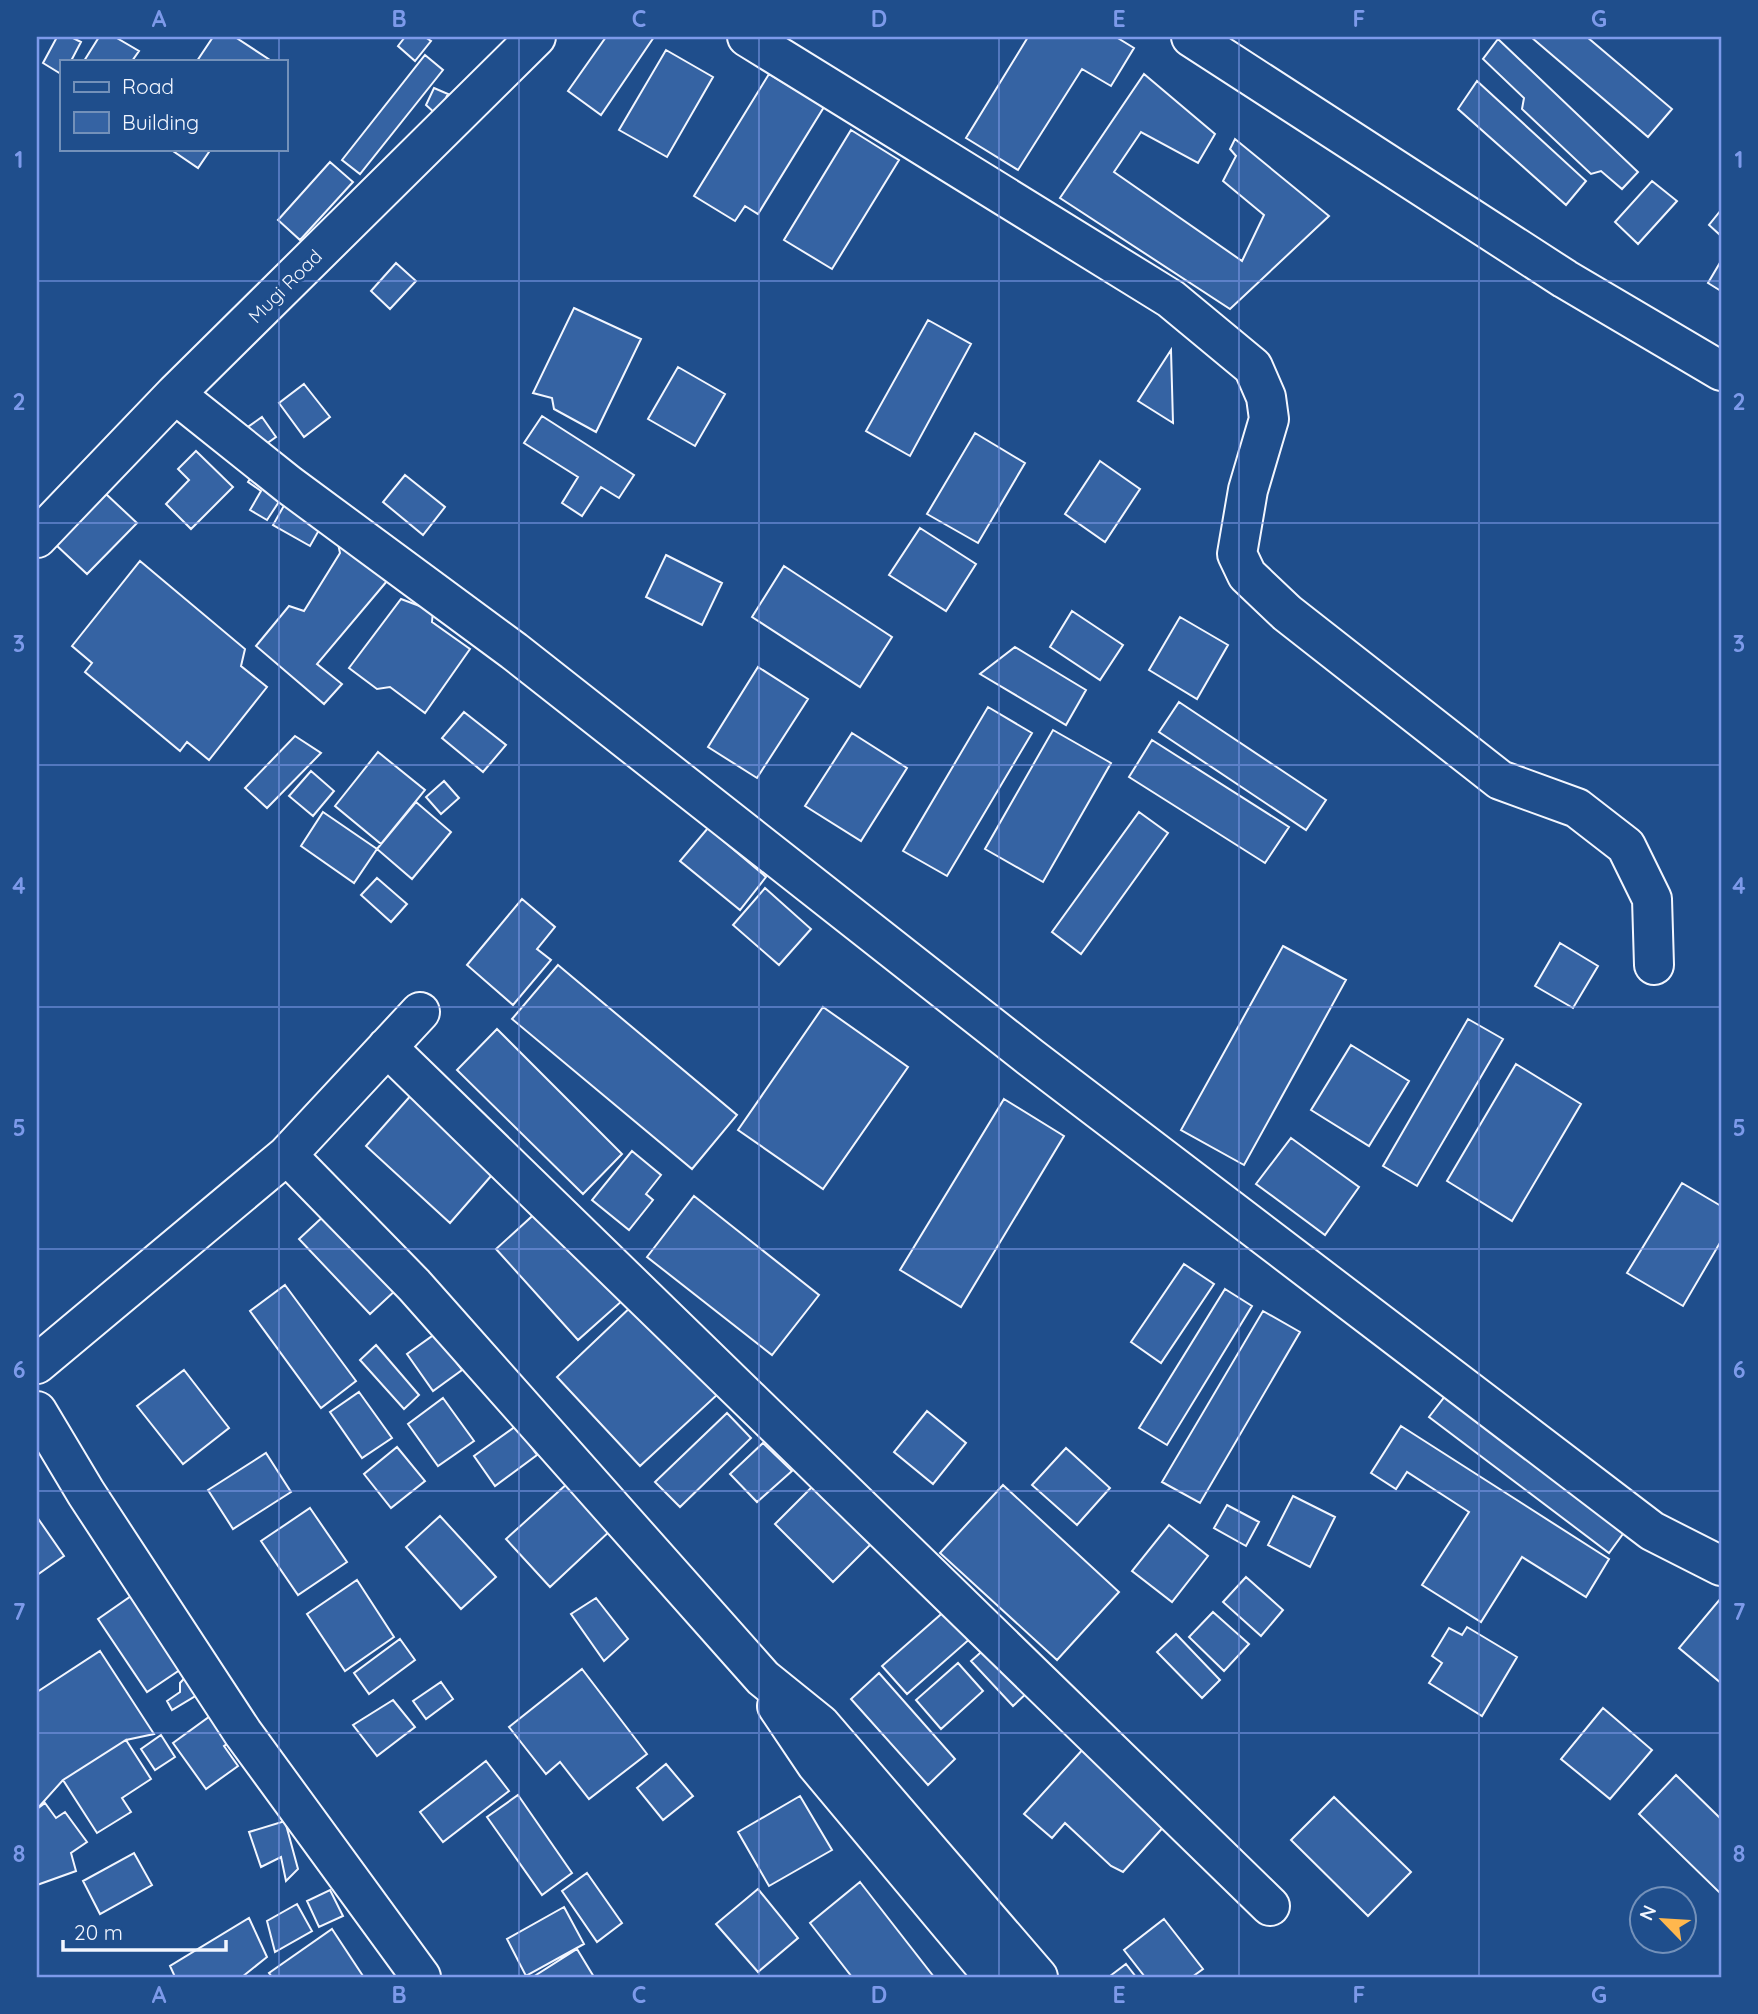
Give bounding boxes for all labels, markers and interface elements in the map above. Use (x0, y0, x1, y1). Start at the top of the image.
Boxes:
text: A (152, 4, 167, 33)
text: B (391, 4, 407, 33)
text: C (632, 4, 646, 33)
text: D (871, 4, 887, 33)
text: E (1112, 4, 1126, 33)
text: F (1353, 4, 1365, 33)
text: G (1591, 4, 1607, 33)
legend (60, 60, 287, 150)
text: Road (122, 73, 174, 99)
text: Building (122, 109, 199, 135)
text: 1 (15, 145, 23, 174)
text: 1 (1735, 145, 1743, 174)
street label: Mugi Road (243, 244, 327, 328)
text: 2 (12, 387, 26, 416)
text: 2 (1732, 387, 1746, 416)
text: 3 (13, 629, 25, 658)
text: 3 (1733, 629, 1745, 658)
text: 4 (12, 871, 26, 900)
text: 4 (1732, 871, 1746, 900)
text: 5 (12, 1113, 26, 1142)
text: 5 (1732, 1113, 1746, 1142)
text: 6 (13, 1355, 25, 1384)
text: 6 (1733, 1355, 1745, 1384)
text: 7 (13, 1597, 26, 1626)
text: 7 (1733, 1597, 1746, 1626)
text: 8 (13, 1839, 25, 1868)
text: 8 (1733, 1839, 1745, 1868)
north arrow (1628, 1884, 1698, 1954)
text: N (1634, 1901, 1661, 1924)
scale bar (63, 1909, 226, 1953)
text: 20 m (74, 1919, 123, 1945)
text: A (152, 1980, 167, 2009)
text: B (391, 1980, 407, 2009)
text: C (632, 1980, 646, 2009)
text: D (871, 1980, 887, 2009)
text: E (1112, 1980, 1126, 2009)
text: F (1353, 1980, 1365, 2009)
text: G (1591, 1980, 1607, 2009)

